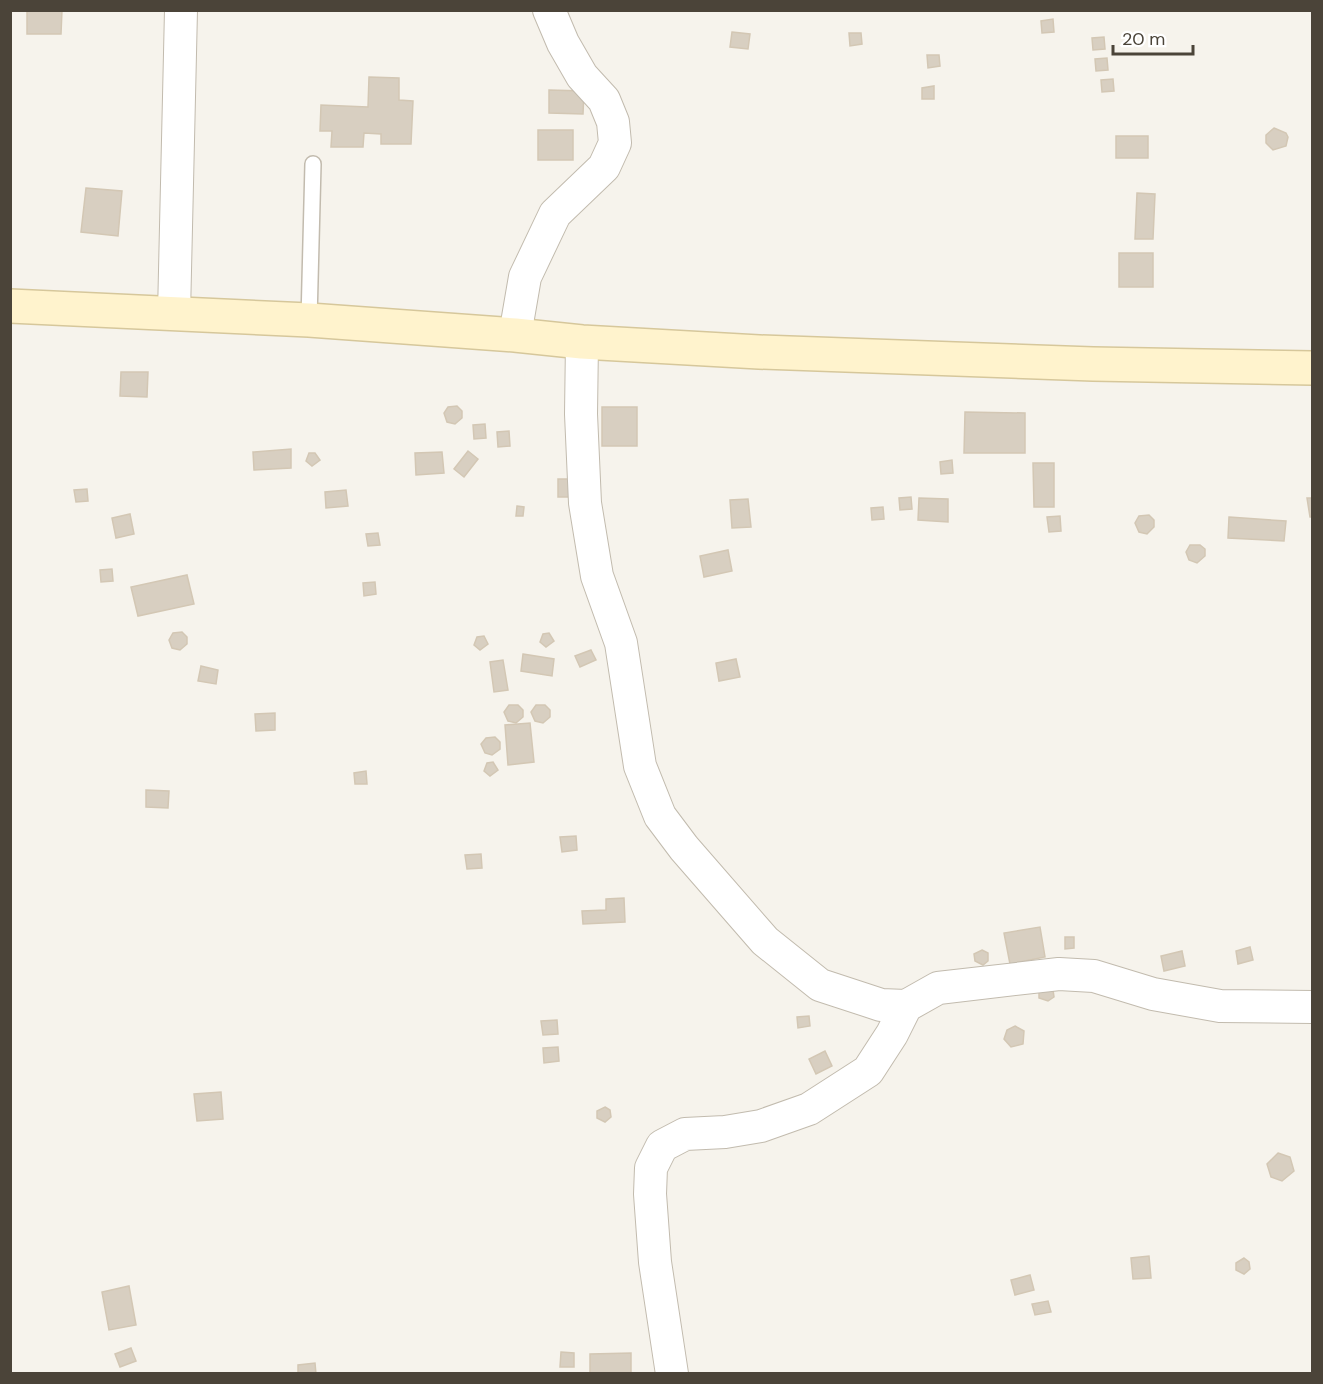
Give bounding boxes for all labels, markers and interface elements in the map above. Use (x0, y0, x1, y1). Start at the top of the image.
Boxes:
scale bar (1113, 18, 1192, 56)
text: 20 m (1122, 27, 1165, 51)

